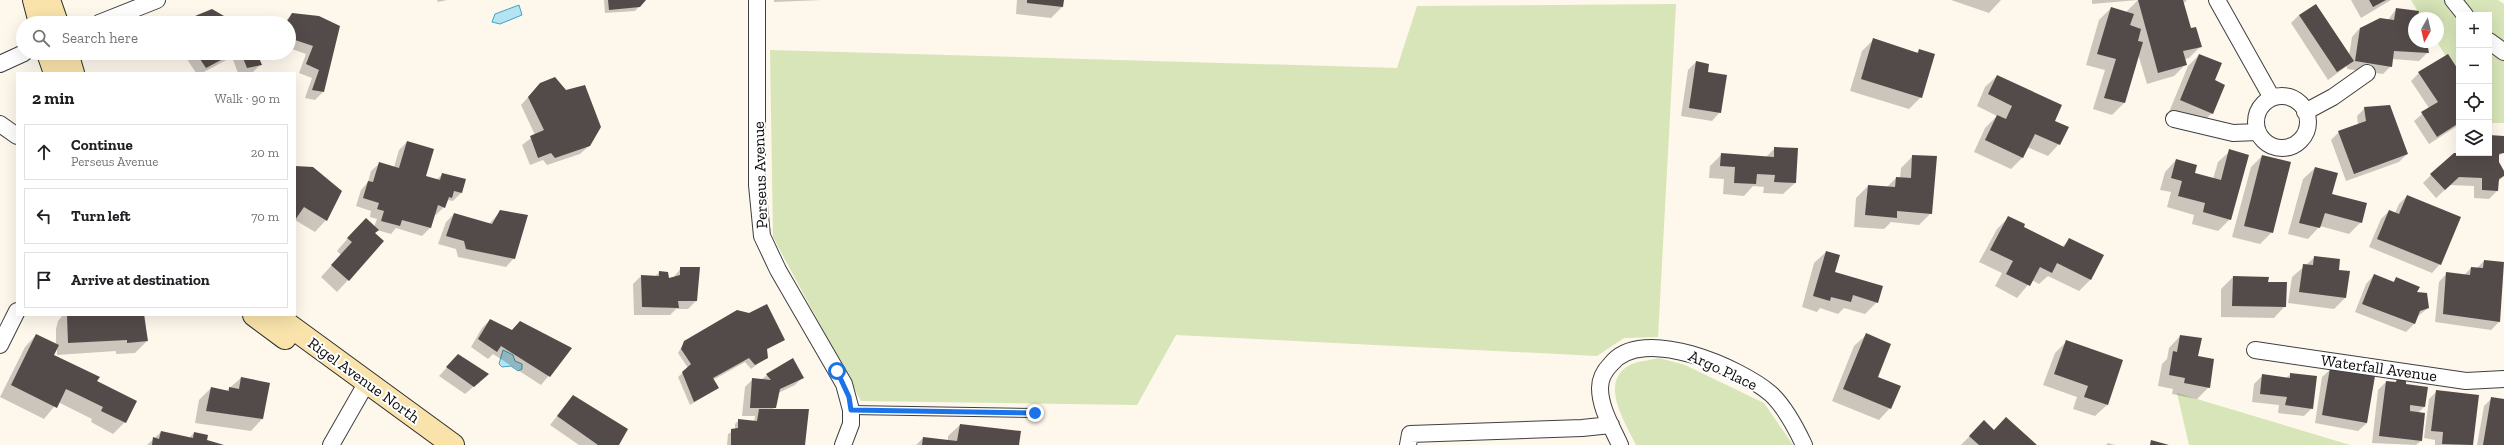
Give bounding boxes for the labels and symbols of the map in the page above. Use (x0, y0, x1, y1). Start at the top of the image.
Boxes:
north arrow (2408, 12, 2444, 48)
street label: Perseus Avenue (749, 121, 771, 229)
street label: Rigel Avenue North (304, 333, 424, 427)
street label: Argo Place (1686, 346, 1760, 394)
street label: Waterfall Avenue (2320, 350, 2438, 386)
route start (828, 362, 846, 380)
route end (1026, 404, 1044, 422)

